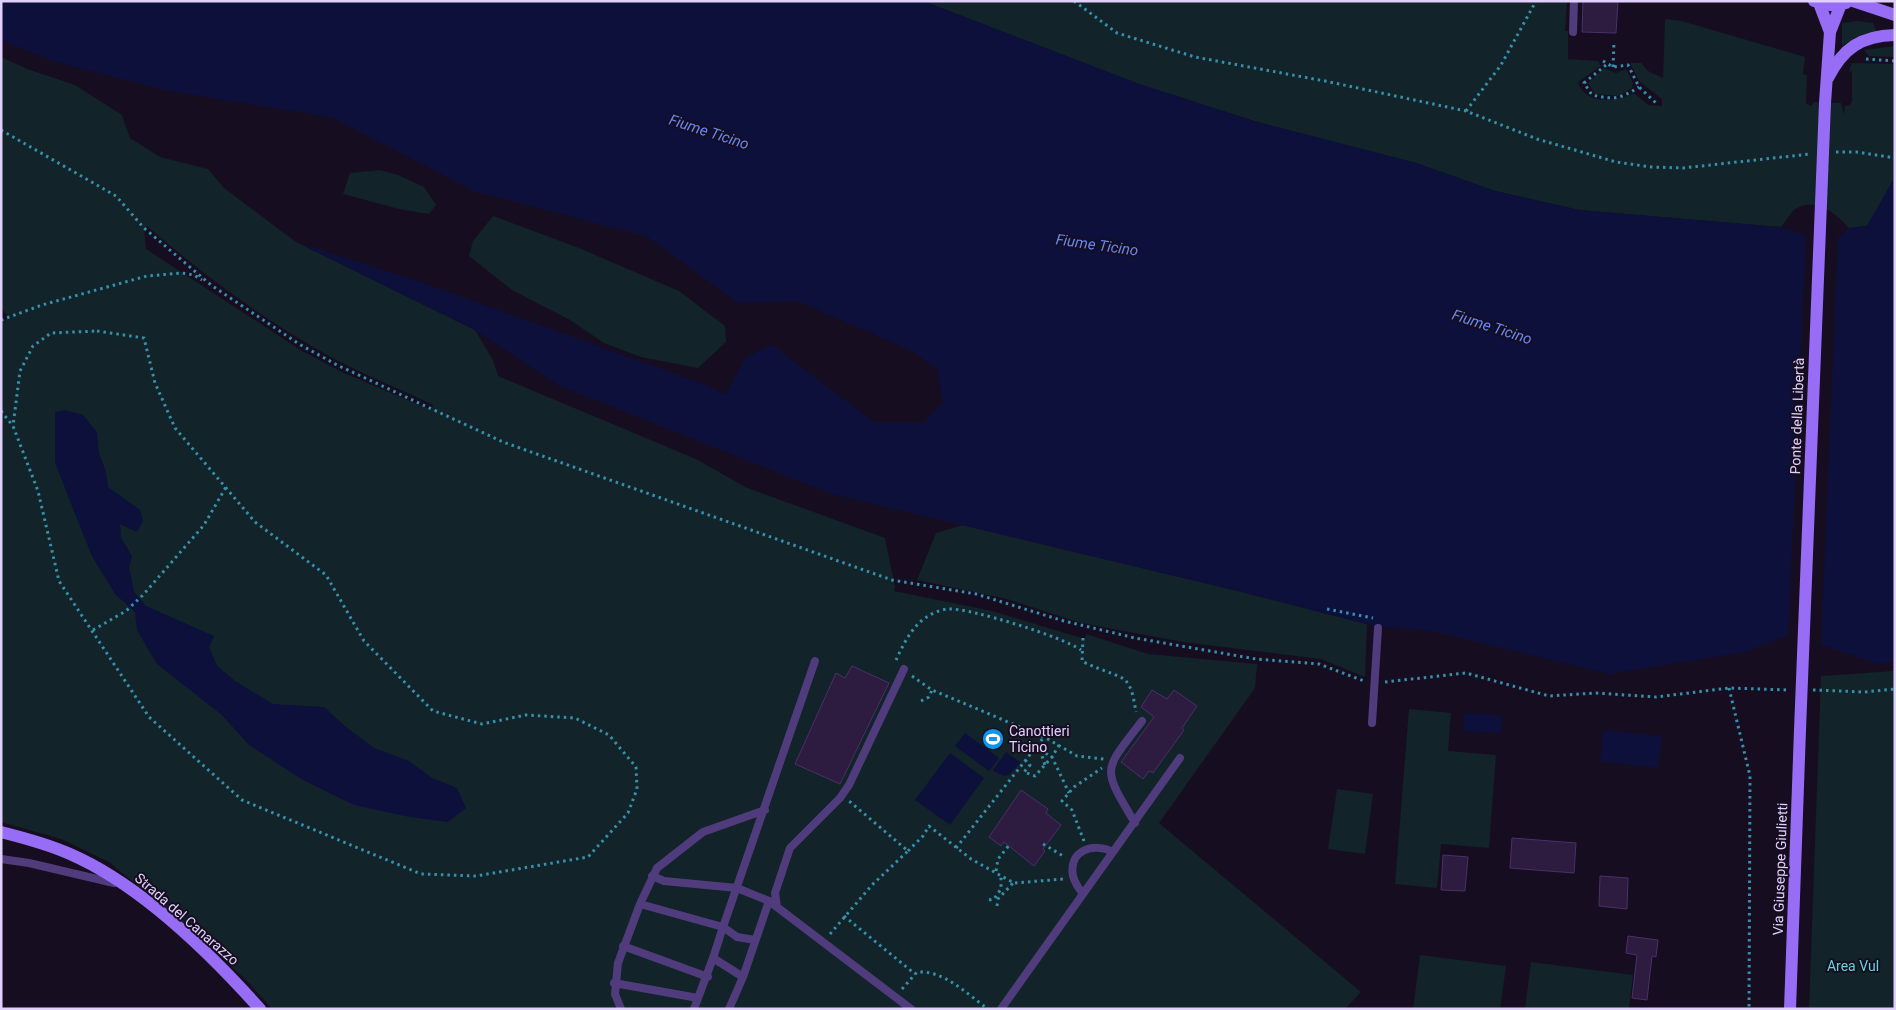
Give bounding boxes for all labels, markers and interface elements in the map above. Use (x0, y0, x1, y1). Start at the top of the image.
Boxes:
water label: Fiume Ticino (667, 111, 751, 153)
water label: Fiume Ticino (1055, 230, 1139, 260)
water label: Fiume Ticino (1450, 306, 1534, 348)
street label: Ponte della Libertà (1787, 357, 1807, 475)
place label: Canottieri Ticino (1009, 723, 1070, 755)
sports icon: Canottieri Ticino (981, 727, 1005, 751)
street label: Via Giuseppe Giulietti (1770, 802, 1790, 936)
street label: Strada del Canarazzo (132, 870, 242, 968)
park label: Area Vul (1827, 958, 1879, 974)

